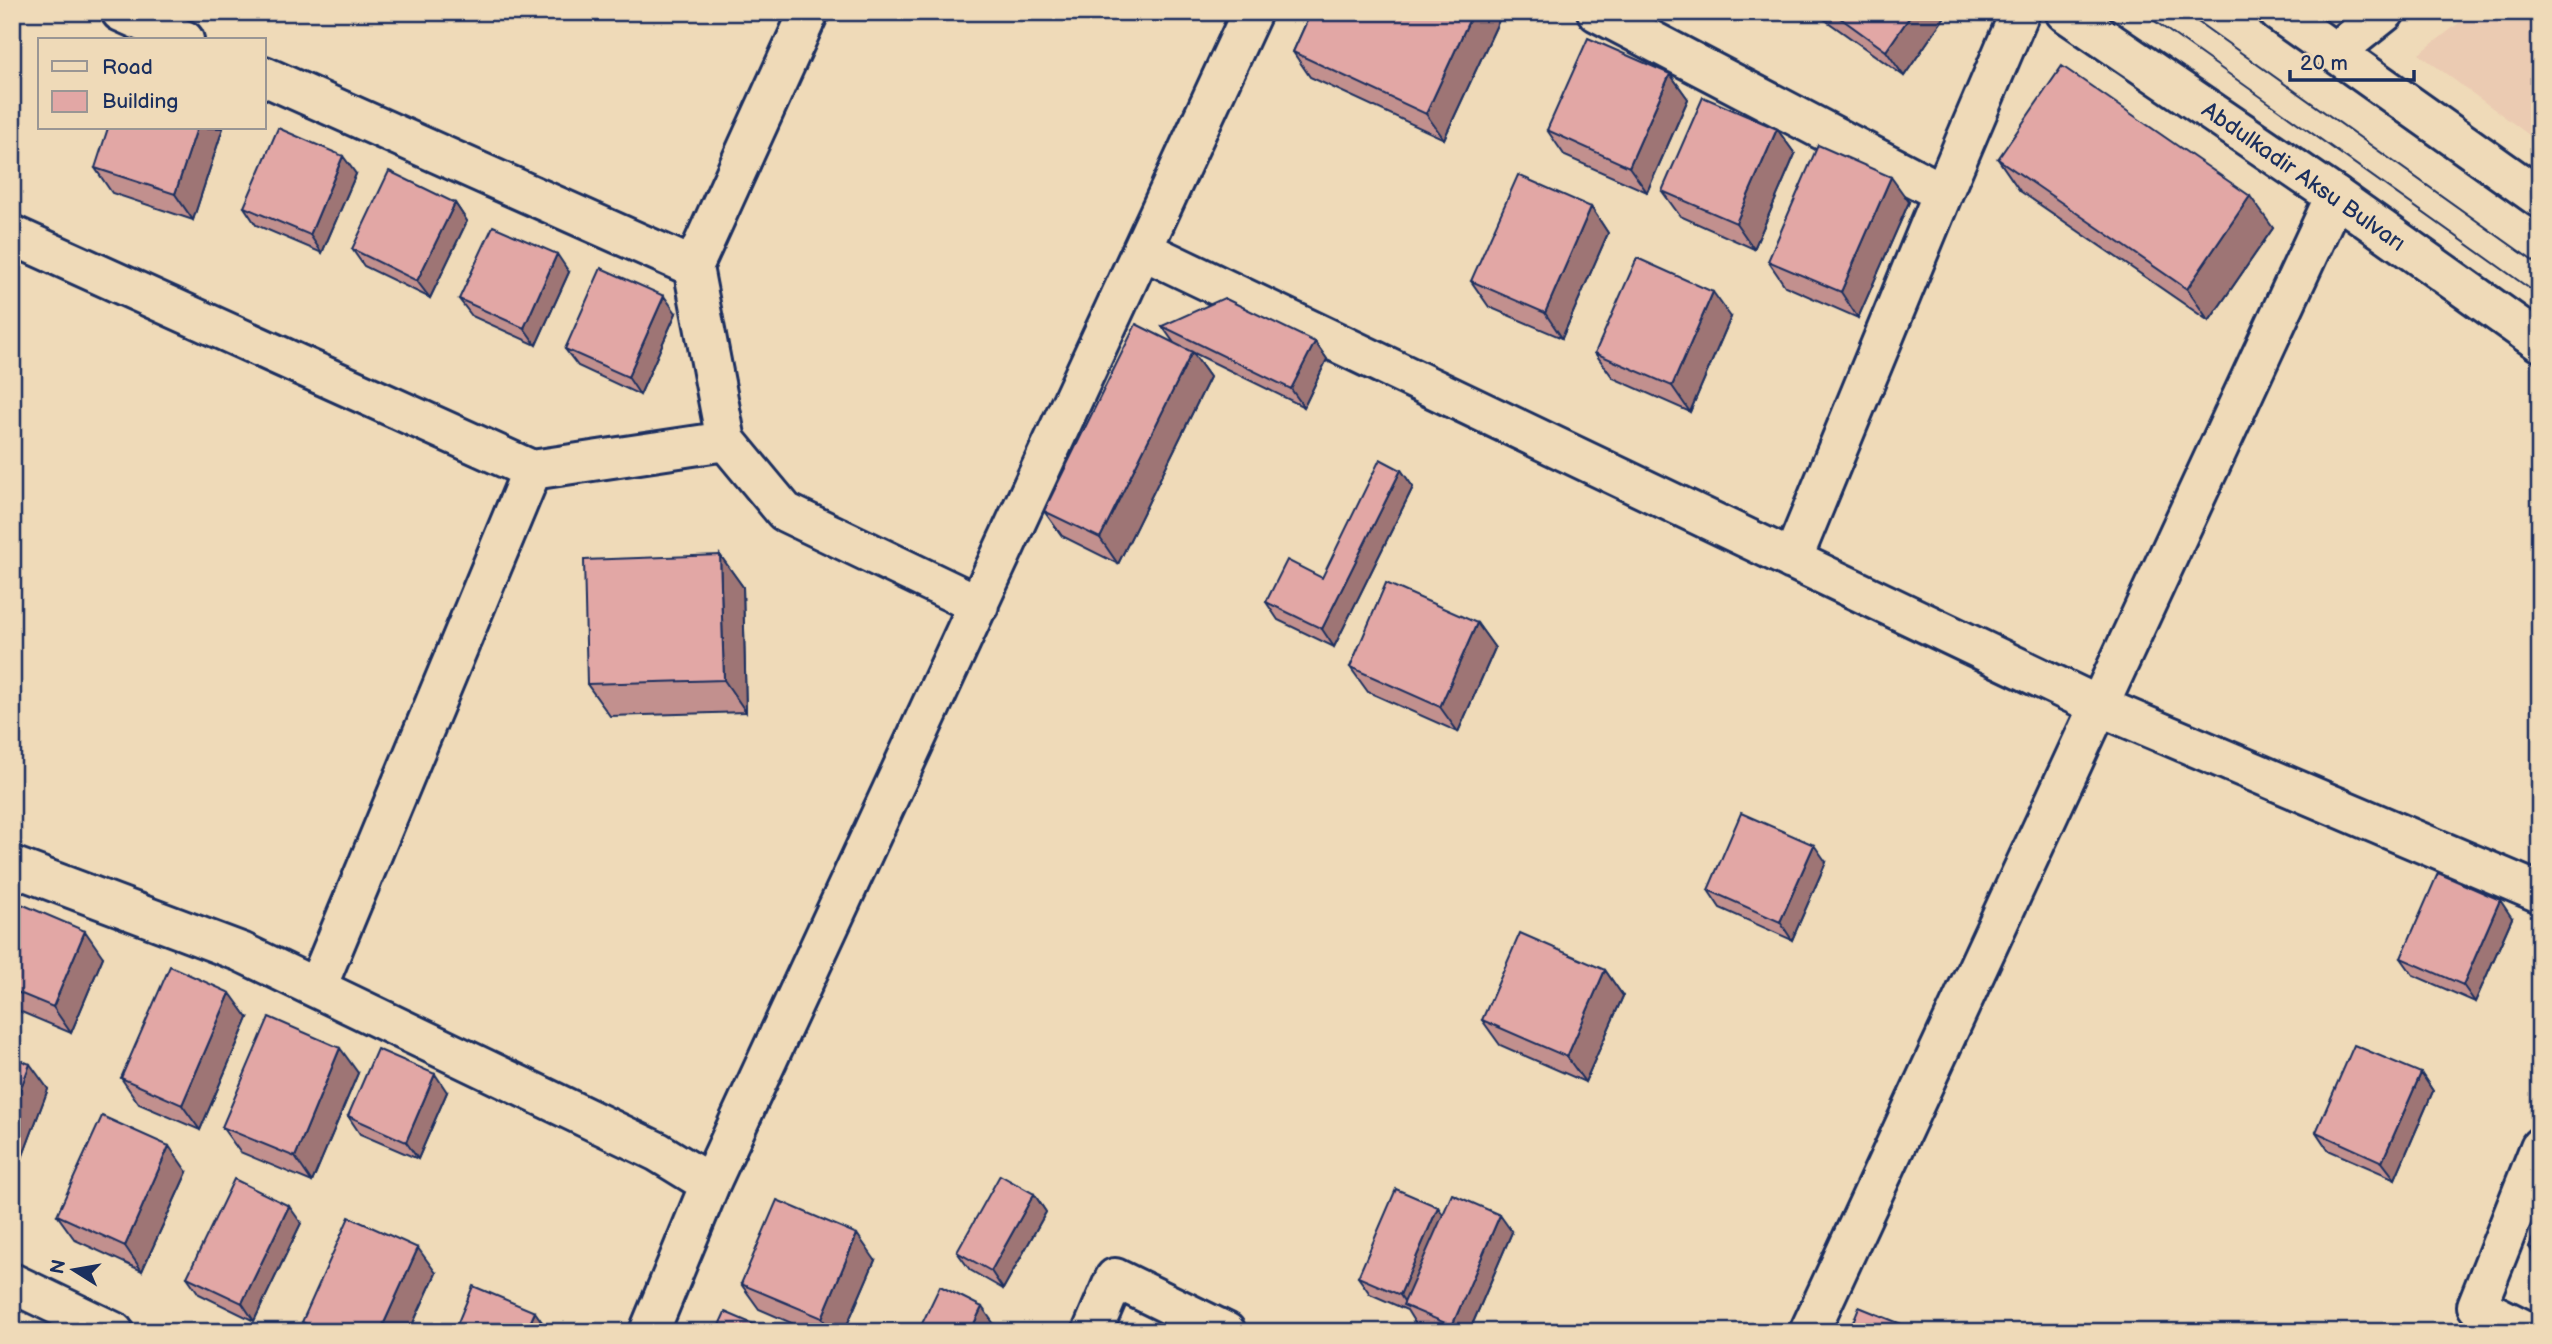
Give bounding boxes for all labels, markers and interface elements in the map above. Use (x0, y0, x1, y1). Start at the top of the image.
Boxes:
legend (38, 38, 266, 130)
scale bar (2290, 38, 2414, 82)
text: 20 m (2300, 51, 2348, 76)
text: Road (102, 55, 153, 80)
text: Building (102, 89, 178, 114)
street label: Abdulkadir Aksu Bulvarı (2196, 96, 2411, 258)
north arrow (38, 1236, 108, 1306)
text: N (46, 1258, 71, 1276)

